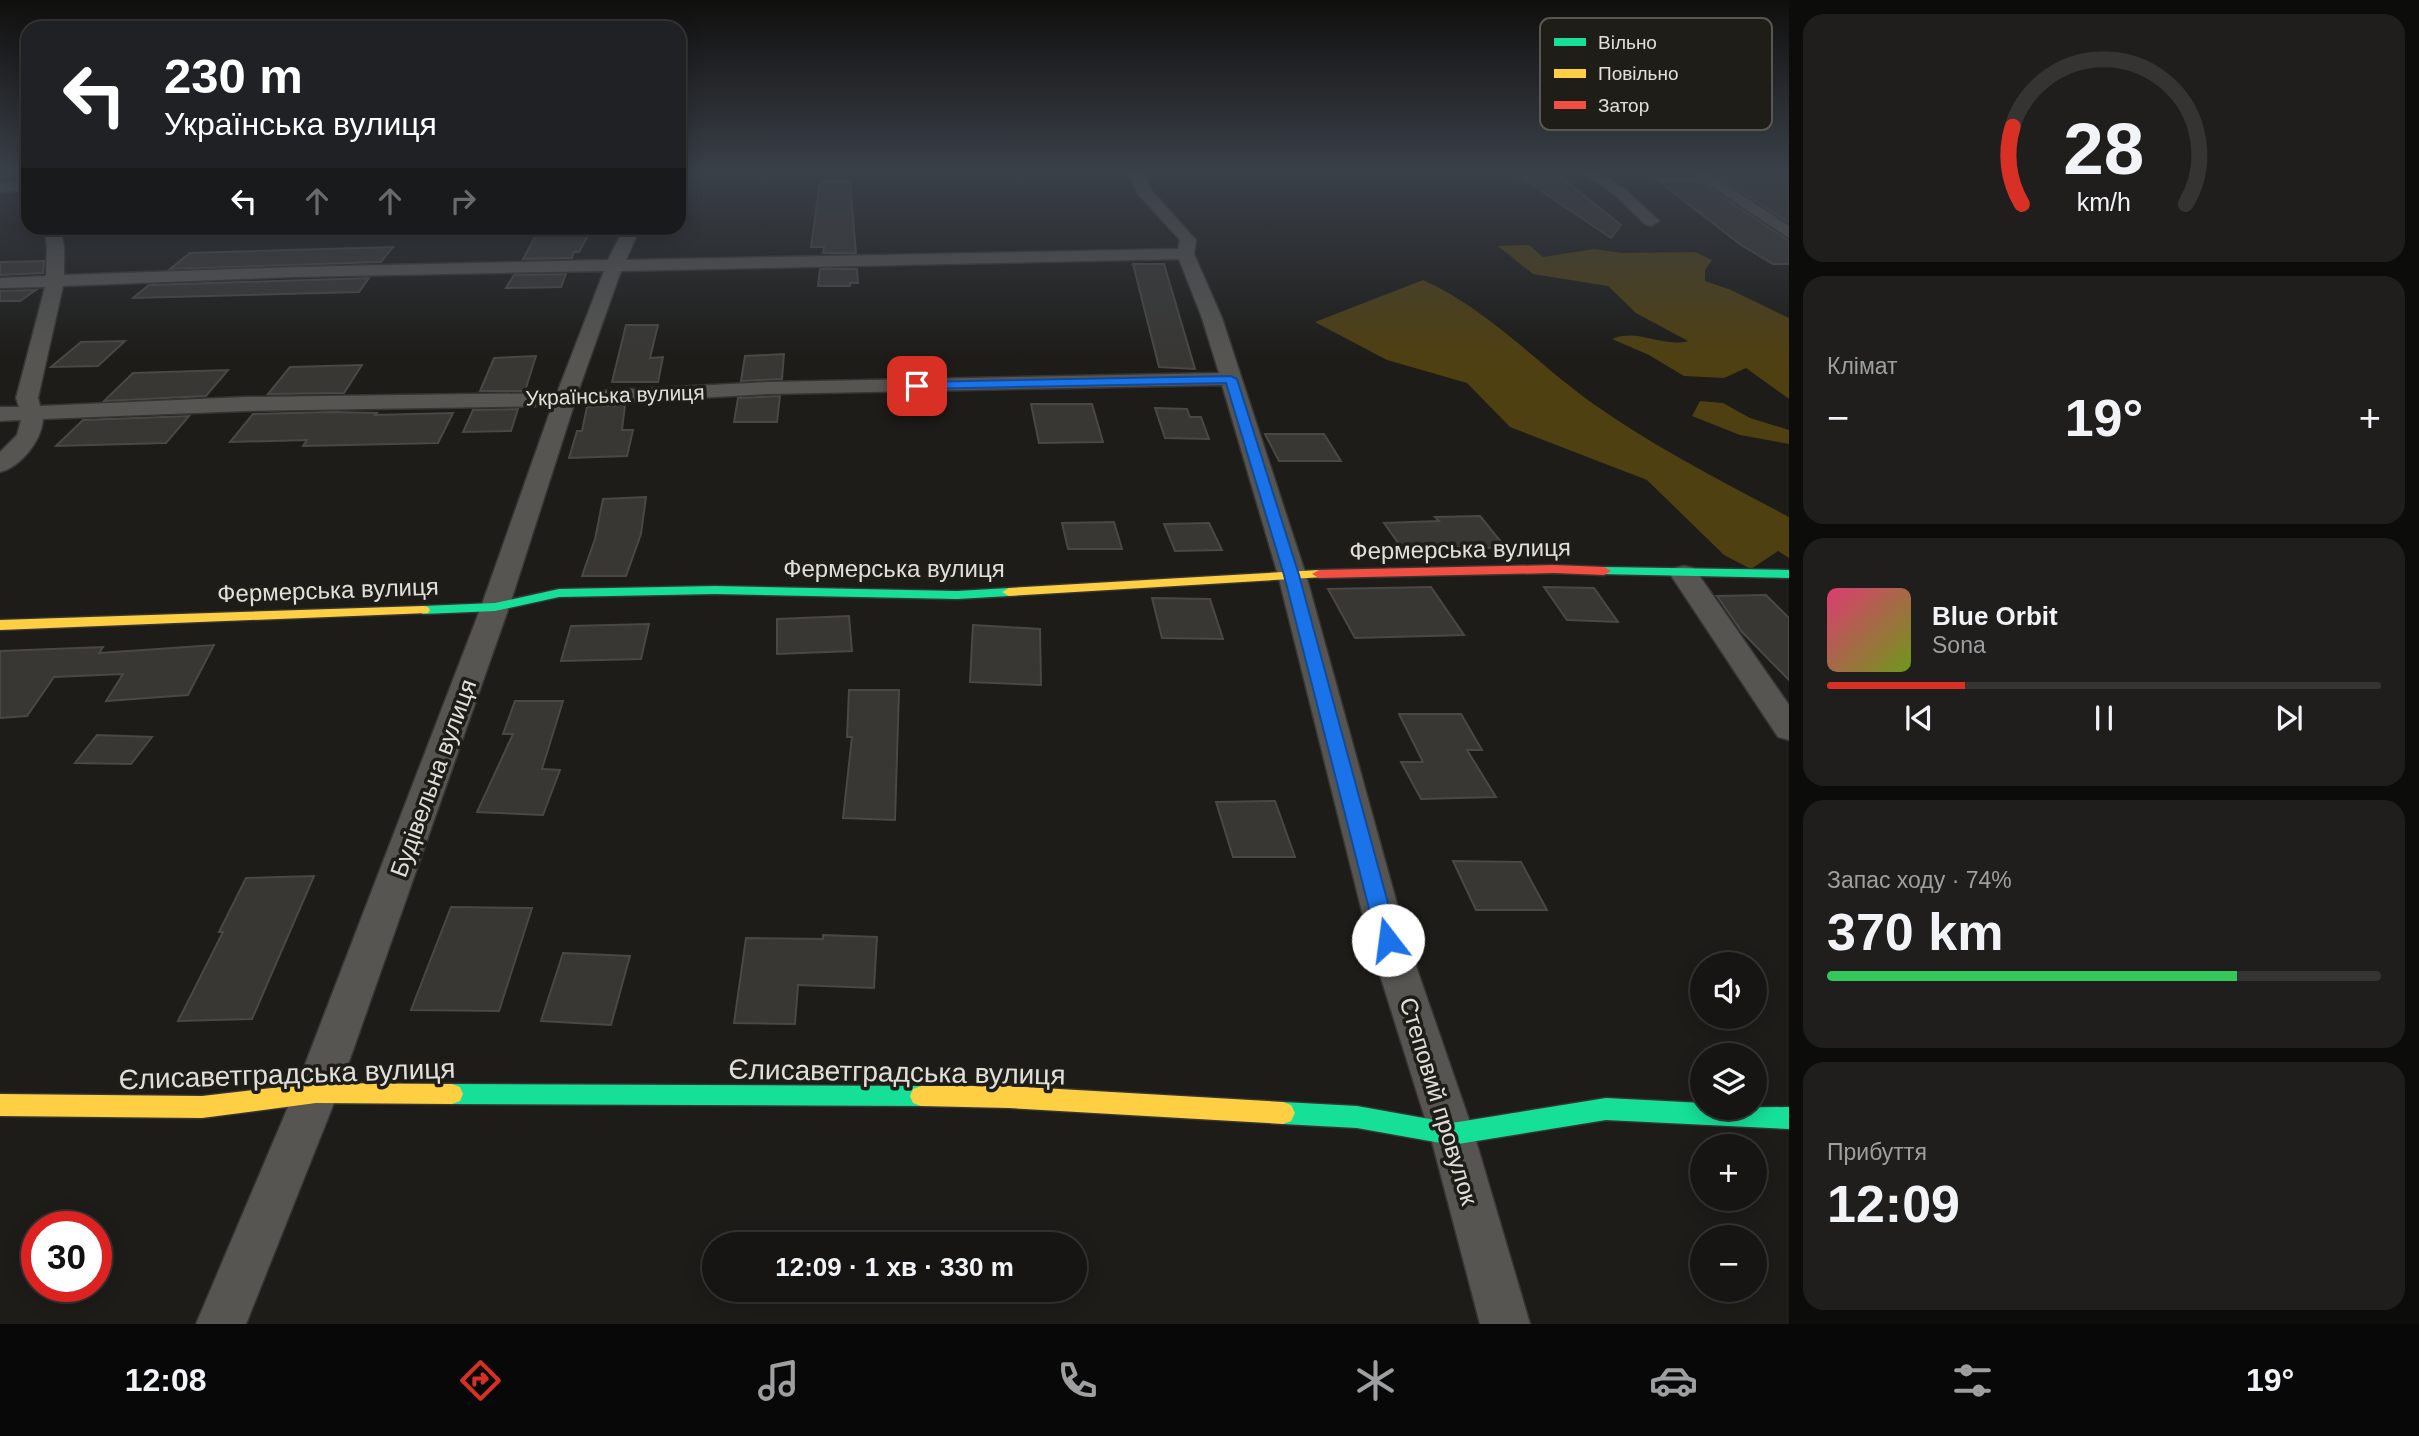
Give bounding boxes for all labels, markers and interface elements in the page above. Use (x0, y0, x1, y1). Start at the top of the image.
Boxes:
legend (1540, 18, 1772, 130)
text: Вільно (1598, 32, 1657, 53)
icon: left (49, 49, 140, 140)
text: 230 m (164, 49, 303, 103)
text: Повільно (1598, 63, 1679, 84)
text: Затор (1598, 95, 1649, 116)
text: Українська вулиця (164, 106, 437, 142)
text: 28 (2064, 108, 2144, 189)
icon: left (225, 182, 263, 220)
icon: ahead (298, 182, 336, 220)
icon: ahead (371, 182, 409, 220)
icon: right (444, 182, 482, 220)
text: km/h (2077, 188, 2131, 216)
text: Клімат (1827, 353, 1898, 379)
pin (887, 356, 947, 416)
icon: arrive (898, 367, 936, 405)
street label: Українська вулиця (525, 380, 705, 410)
text: 19° (2065, 389, 2143, 447)
text: − (1827, 397, 1849, 439)
text: + (2359, 397, 2381, 439)
street label: Фермерська вулиця (1349, 534, 1571, 564)
street label: Фермерська вулиця (783, 555, 1005, 582)
street label: Фермерська вулиця (217, 573, 439, 607)
text: Blue Orbit (1932, 601, 2058, 631)
text: Sona (1932, 632, 1986, 658)
street label: Будівельна вулиця (385, 675, 481, 881)
icon: previous (1900, 699, 1938, 737)
icon: pause (2085, 699, 2123, 737)
icon: next (2270, 699, 2308, 737)
text: Запас ходу · 74% (1827, 867, 2012, 893)
position arrow (1351, 903, 1425, 977)
text: 370 km (1827, 903, 2003, 961)
map controls (1690, 952, 1767, 1302)
button: sound (1690, 952, 1767, 1029)
street label: Степовий провулок (1395, 994, 1484, 1208)
button: layers (1690, 1043, 1767, 1120)
street label: Єлисаветградська вулиця (118, 1053, 456, 1095)
street label: Єлисаветградська вулиця (728, 1054, 1066, 1090)
button: + (1690, 1134, 1767, 1211)
text: Прибуття (1827, 1139, 1927, 1165)
text: 12:09 (1827, 1175, 1960, 1233)
speed limit sign: 30 (21, 1211, 112, 1302)
button: − (1690, 1225, 1767, 1302)
text: 12:09 · 1 хв · 330 m (775, 1252, 1014, 1282)
icon: directions (456, 1356, 505, 1405)
icon: music (754, 1356, 803, 1405)
icon: phone (1053, 1356, 1102, 1405)
icon: climate (1351, 1356, 1400, 1405)
icon: car (1649, 1356, 1698, 1405)
icon: filters (1948, 1356, 1997, 1405)
text: 12:08 (125, 1362, 207, 1398)
text: 19° (2246, 1362, 2294, 1398)

